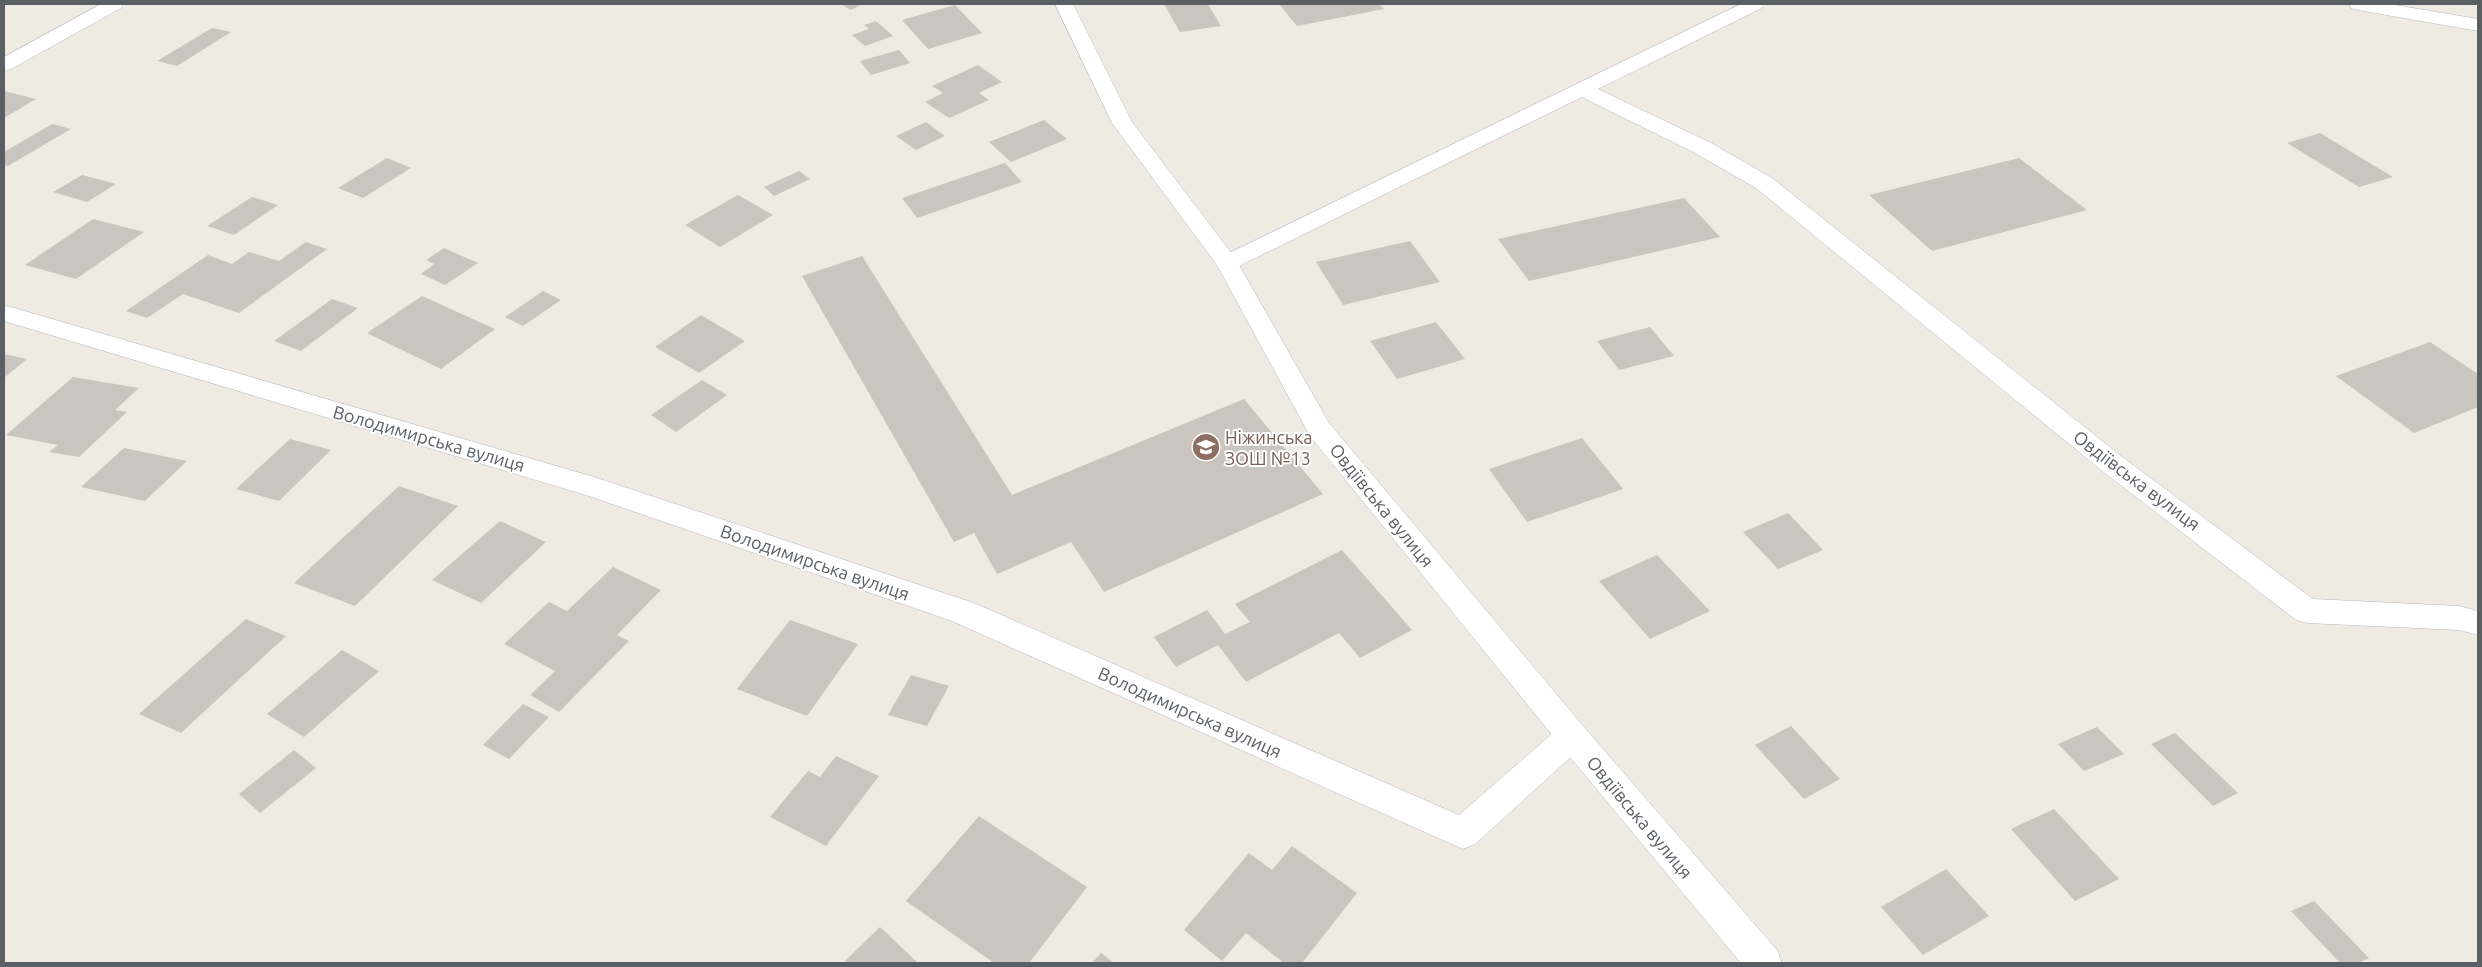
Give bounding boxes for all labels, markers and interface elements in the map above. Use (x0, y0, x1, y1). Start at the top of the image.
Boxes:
street label: Володимирська вулиця (331, 401, 527, 475)
street label: Овдіївська вулиця (2070, 426, 2204, 534)
place label: Ніжинська ЗОШ №13 (1225, 427, 1313, 468)
school or university icon: Ніжинська ЗОШ №13 (1191, 432, 1221, 462)
street label: Овдіївська вулиця (1326, 439, 1438, 571)
street label: Володимирська вулиця (718, 520, 912, 604)
street label: Володимирська вулиця (1095, 663, 1285, 761)
street label: Овдіївська вулиця (1583, 752, 1697, 882)

